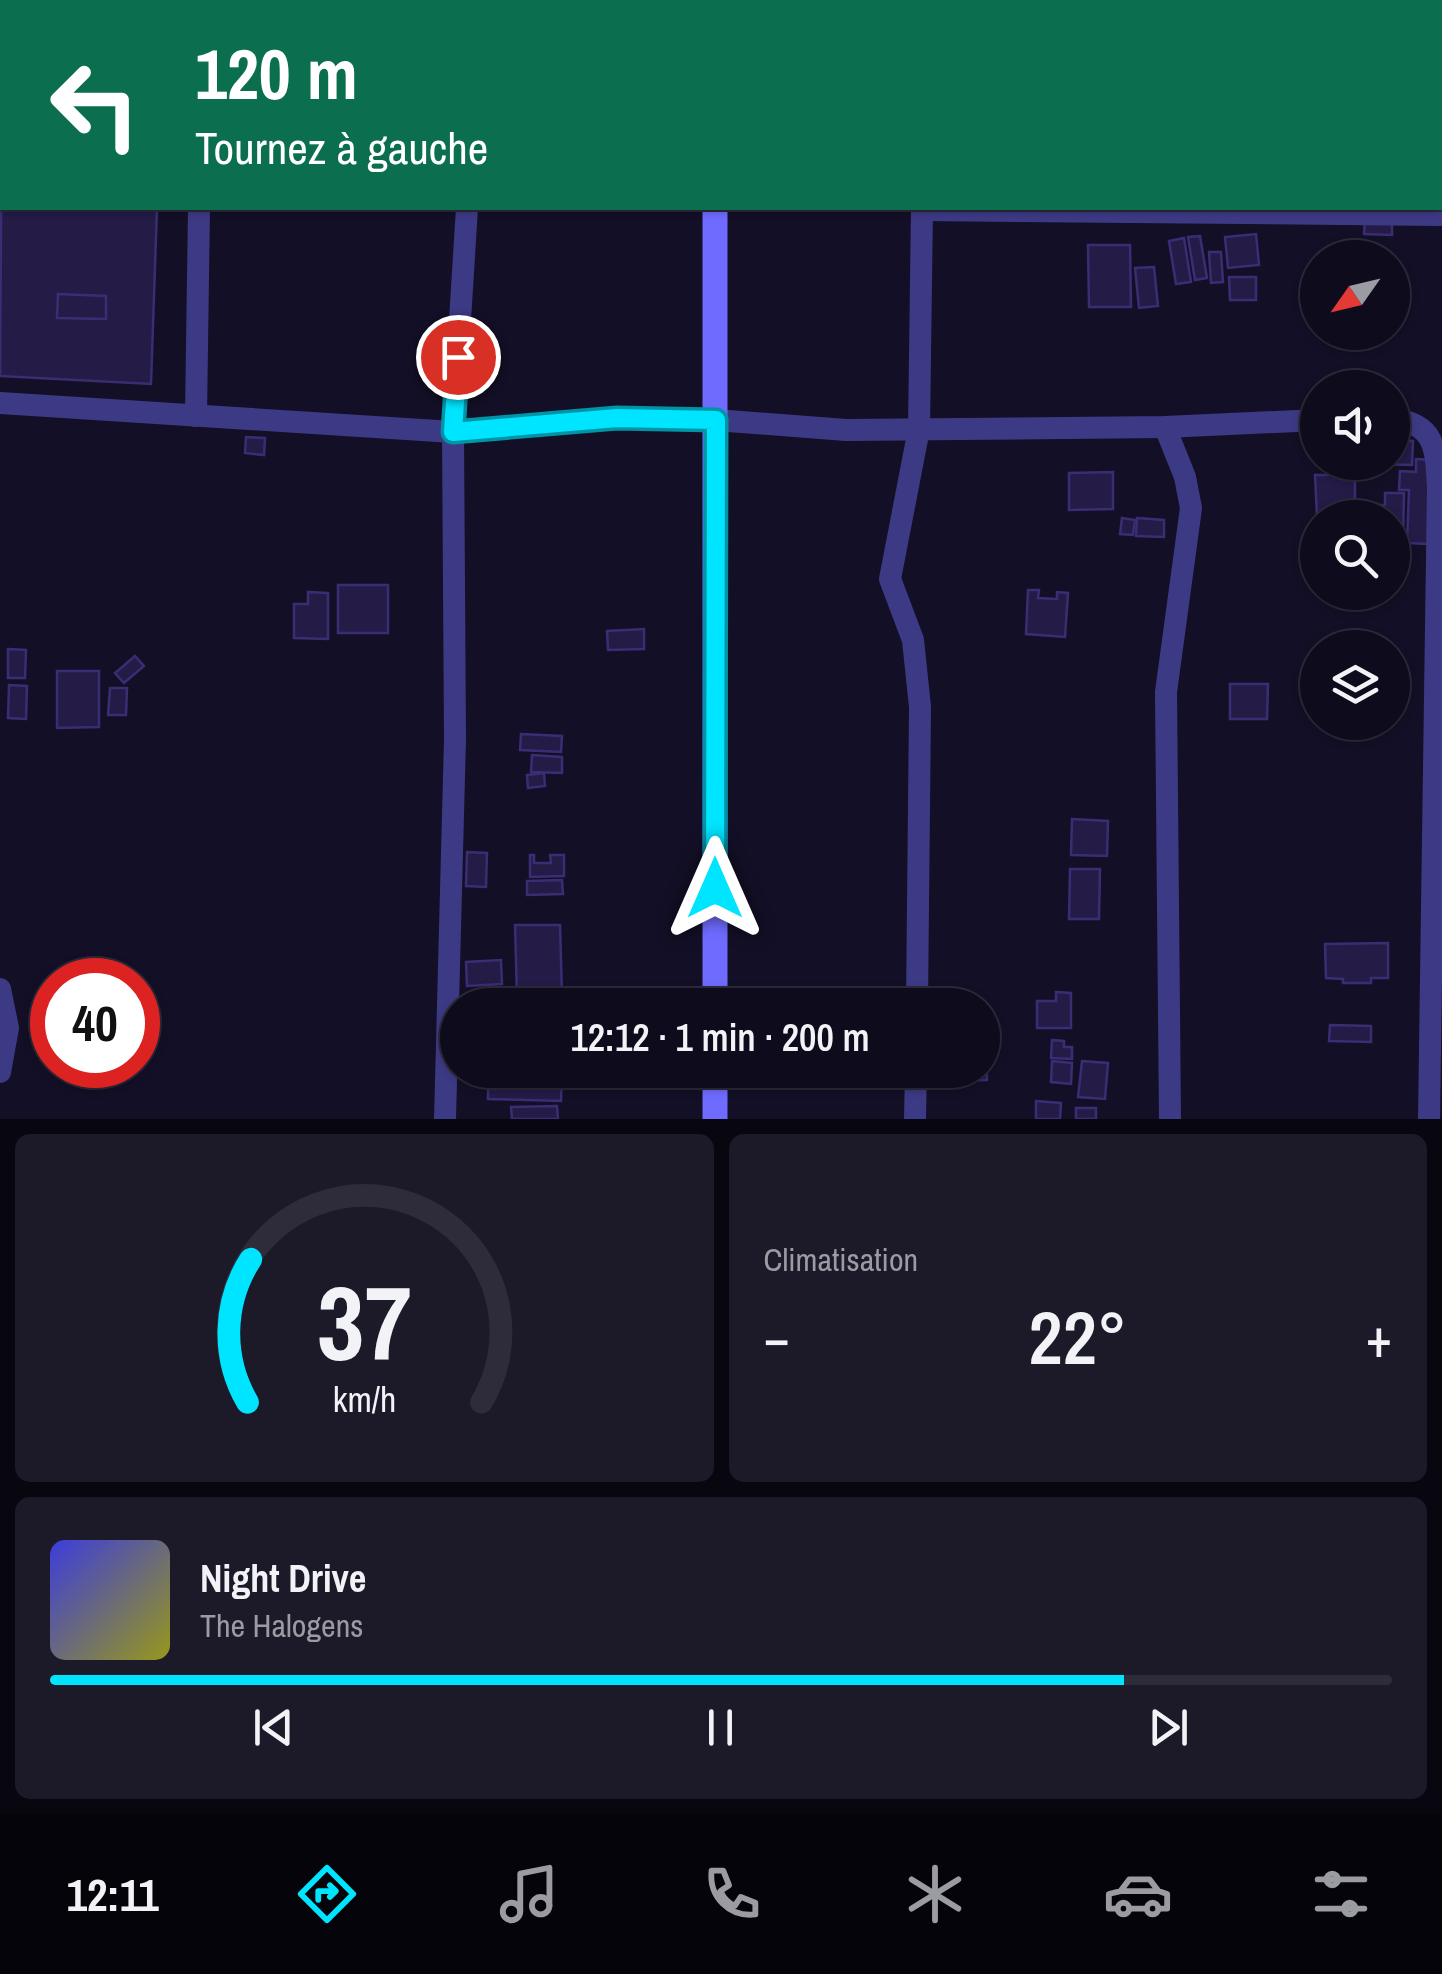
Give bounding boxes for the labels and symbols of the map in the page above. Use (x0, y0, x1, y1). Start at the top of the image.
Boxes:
north arrow (1300, 240, 1410, 350)
pin (416, 315, 501, 400)
position arrow (663, 836, 767, 940)
speed limit sign: 40 (30, 958, 160, 1088)

